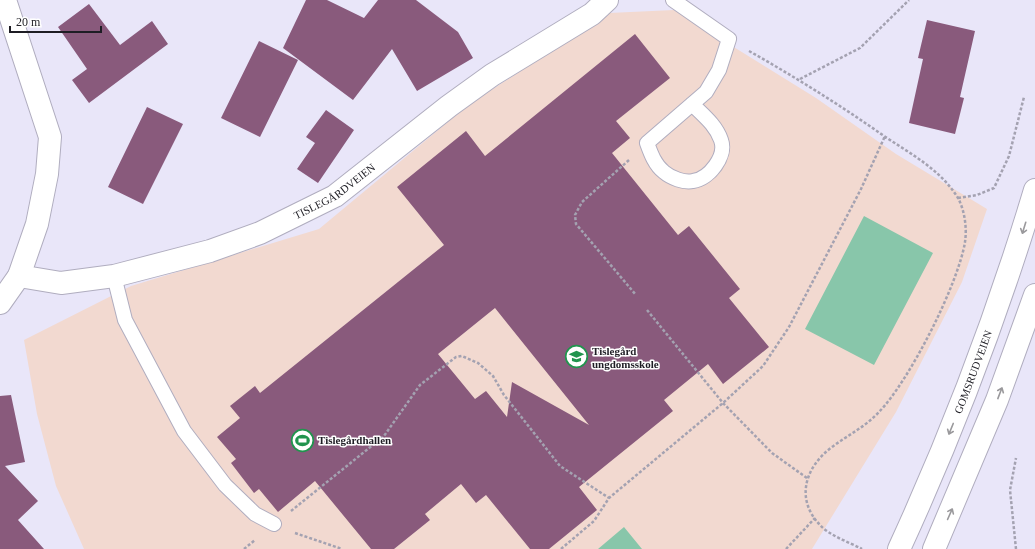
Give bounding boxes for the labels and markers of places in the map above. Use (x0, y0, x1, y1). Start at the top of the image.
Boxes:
school or university icon: Tislegård ungdomsskole (564, 344, 590, 370)
place label: Tislegård ungdomsskole (592, 345, 659, 370)
sports icon: Tislegårdhallen (290, 427, 316, 453)
place label: Tislegårdhallen (318, 434, 391, 446)

